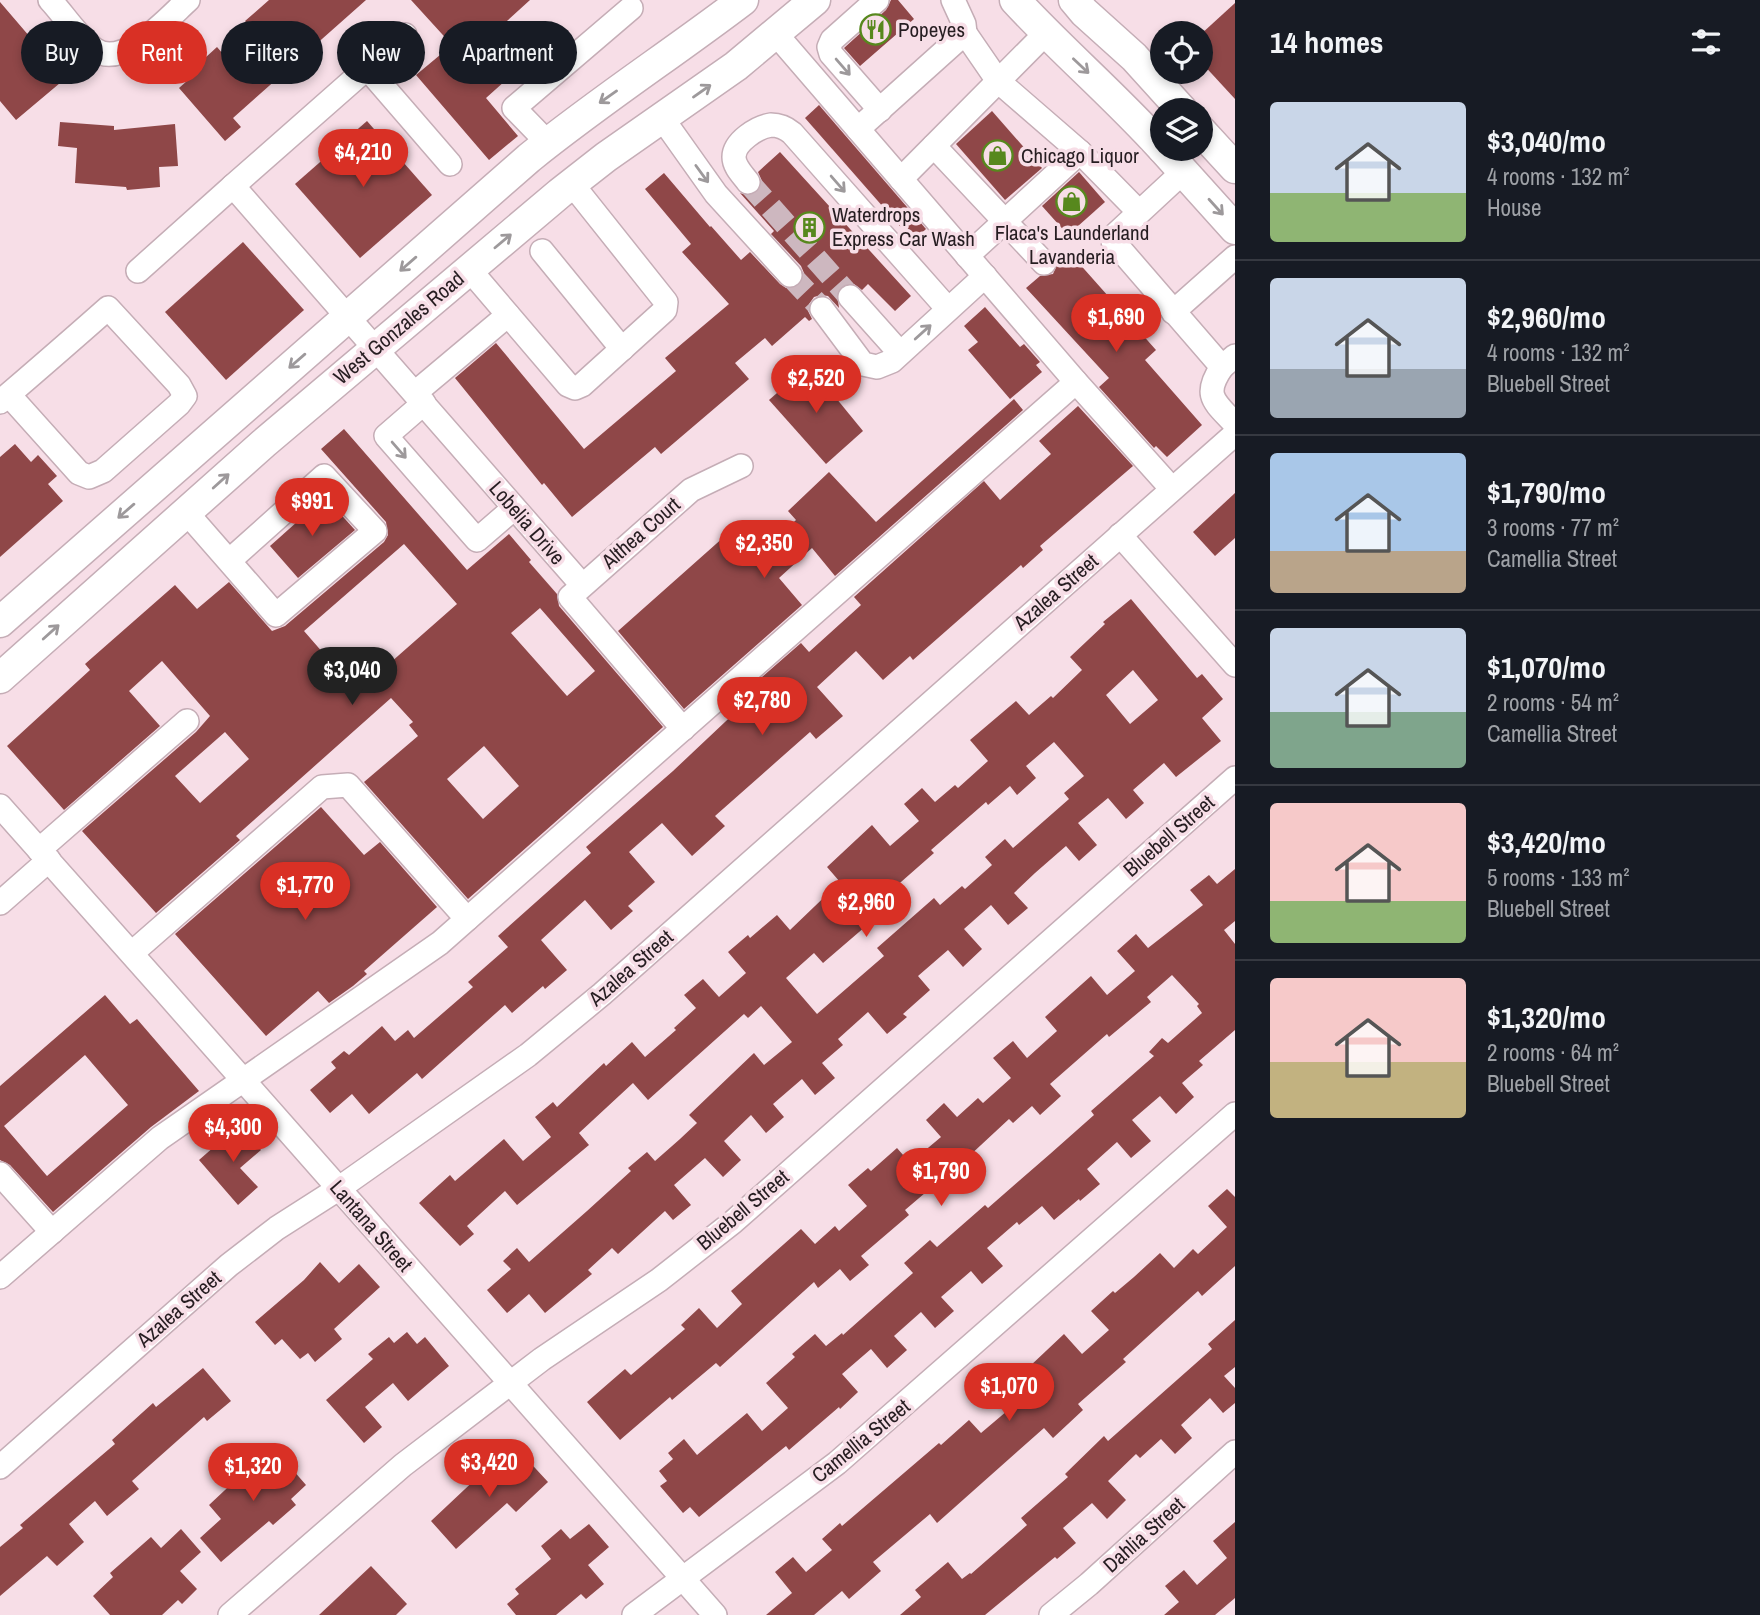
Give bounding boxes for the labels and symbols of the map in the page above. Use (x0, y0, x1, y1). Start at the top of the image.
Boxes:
restaurant icon: Popeyes (858, 13, 892, 47)
place label: Popeyes (898, 15, 965, 44)
one-way arrow (1072, 57, 1089, 74)
one-way arrow (835, 58, 851, 76)
one-way arrow (692, 83, 711, 98)
one-way arrow (599, 90, 618, 104)
pin: $4,210 (306, 130, 420, 189)
shop icon: Chicago Liquor (981, 139, 1015, 173)
place label: Chicago Liquor (1021, 141, 1139, 170)
one-way arrow (695, 164, 709, 183)
one-way arrow (829, 175, 846, 192)
shop icon: Flaca's Launderland Lavanderia (1055, 184, 1089, 218)
one-way arrow (1207, 198, 1224, 215)
place label: Waterdrops Express Car Wash (832, 200, 975, 253)
building icon: Waterdrops Express Car Wash (792, 210, 826, 244)
place label: Flaca's Launderland Lavanderia (995, 218, 1149, 271)
one-way arrow (493, 233, 511, 249)
one-way arrow (400, 256, 417, 273)
street label: West Gonzales Road (327, 264, 470, 391)
pin: $1,690 (1059, 294, 1173, 354)
one-way arrow (914, 323, 931, 340)
one-way arrow (289, 353, 307, 369)
pin: $2,520 (759, 356, 873, 415)
one-way arrow (391, 441, 407, 459)
one-way arrow (212, 473, 230, 489)
street label: Lobelia Drive (483, 475, 572, 571)
pin: $991 (271, 478, 353, 538)
street label: Althea Court (594, 490, 686, 576)
one-way arrow (118, 503, 136, 519)
pin: $2,350 (707, 520, 821, 580)
street label: Azalea Street (1006, 547, 1104, 637)
one-way arrow (42, 624, 60, 640)
pin: $3,040 (295, 648, 409, 707)
pin: $2,780 (705, 678, 819, 737)
street label: Bluebell Street (1117, 788, 1221, 883)
pin: $1,770 (248, 862, 362, 922)
pin: $2,960 (809, 880, 923, 939)
street label: Azalea Street (581, 923, 679, 1013)
pin: $4,300 (176, 1104, 290, 1164)
pin: $1,790 (884, 1148, 998, 1208)
street label: Bluebell Street (690, 1162, 795, 1257)
street label: Lantana Street (323, 1174, 420, 1278)
street label: Azalea Street (129, 1264, 227, 1354)
pin: $1,070 (952, 1364, 1066, 1423)
street label: Camellia Street (805, 1392, 916, 1489)
pin: $3,420 (432, 1440, 546, 1499)
pin: $1,320 (196, 1444, 310, 1503)
street label: Dahlia Street (1097, 1490, 1191, 1579)

